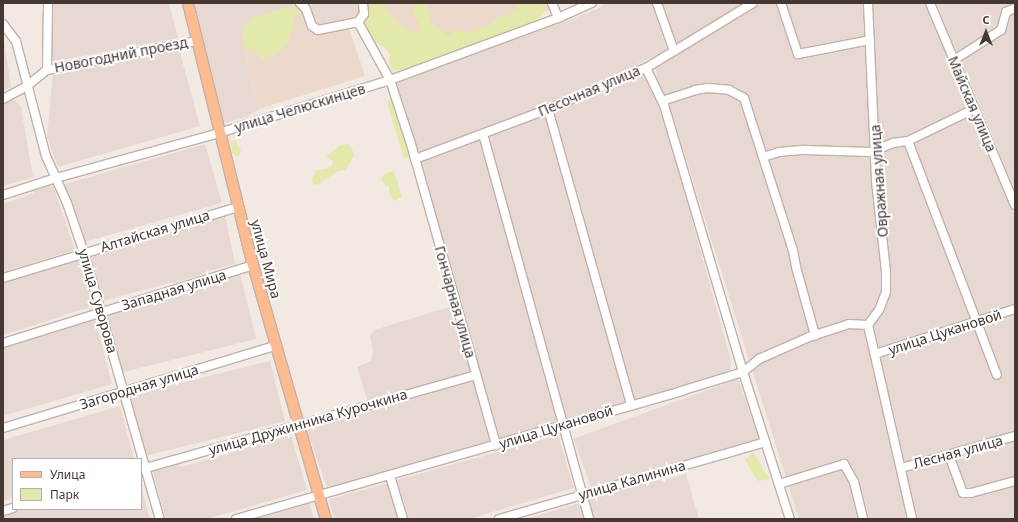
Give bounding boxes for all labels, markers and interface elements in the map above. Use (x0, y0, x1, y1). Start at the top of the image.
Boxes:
north arrow (966, 12, 1006, 52)
text: С (982, 12, 990, 27)
street label: Новогодний проезд (53, 34, 189, 76)
street label: Майская улица (944, 54, 1000, 154)
street label: Песочная улица (536, 62, 642, 120)
street label: улица Челюскинцев (233, 80, 367, 136)
street label: Овражная улица (867, 124, 891, 238)
street label: Алтайская улица (98, 206, 212, 256)
street label: улица Мира (247, 218, 285, 300)
street label: Гончарная улица (431, 244, 479, 360)
street label: улица Суворова (75, 247, 121, 355)
street label: Западная улица (120, 266, 228, 314)
street label: улица Цукановой (886, 306, 1004, 358)
street label: Загородная улица (78, 361, 200, 413)
street label: улица Дружинника Курочкина (207, 386, 409, 458)
street label: улица Цукановой (497, 402, 615, 452)
street label: Лесная улица (911, 432, 1005, 472)
street label: улица Калинина (577, 457, 687, 503)
legend (12, 458, 142, 510)
text: Улица (50, 466, 85, 483)
text: Парк (50, 486, 79, 503)

